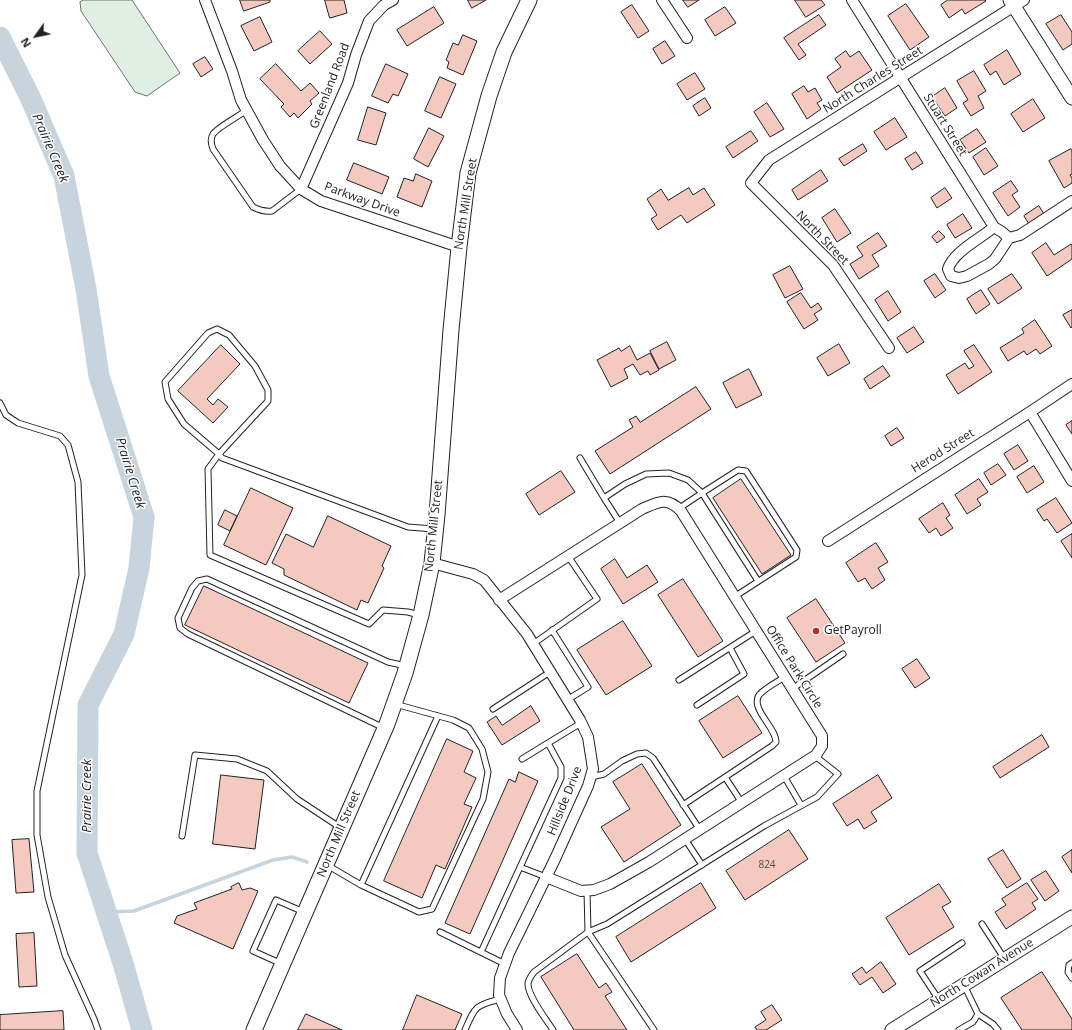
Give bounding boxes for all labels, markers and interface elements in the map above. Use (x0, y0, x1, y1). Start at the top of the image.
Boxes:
north arrow (16, 16, 56, 56)
text: N (17, 35, 34, 51)
street label: Greenland Road (307, 41, 353, 131)
street label: North Charles Street (821, 44, 925, 116)
street label: Stuart Street (920, 91, 970, 159)
water label: Prairie Creek (28, 111, 72, 185)
street label: North Mill Street (452, 157, 480, 251)
street label: Parkway Drive (322, 180, 402, 220)
street label: North Street (793, 208, 851, 268)
street label: Herod Street (909, 426, 977, 476)
water label: Prairie Creek (112, 436, 148, 510)
street label: North Mill Street (422, 479, 446, 573)
street label: Office Park Circle (763, 623, 825, 711)
place label: GetPayroll (824, 624, 882, 638)
marker: GetPayroll (811, 626, 821, 636)
water label: Prairie Creek (79, 759, 95, 833)
street label: Hillside Drive (545, 764, 585, 838)
street label: North Mill Street (314, 789, 364, 879)
house number: 824 (758, 859, 776, 871)
street label: North Cowan Avenue (928, 935, 1036, 1011)

